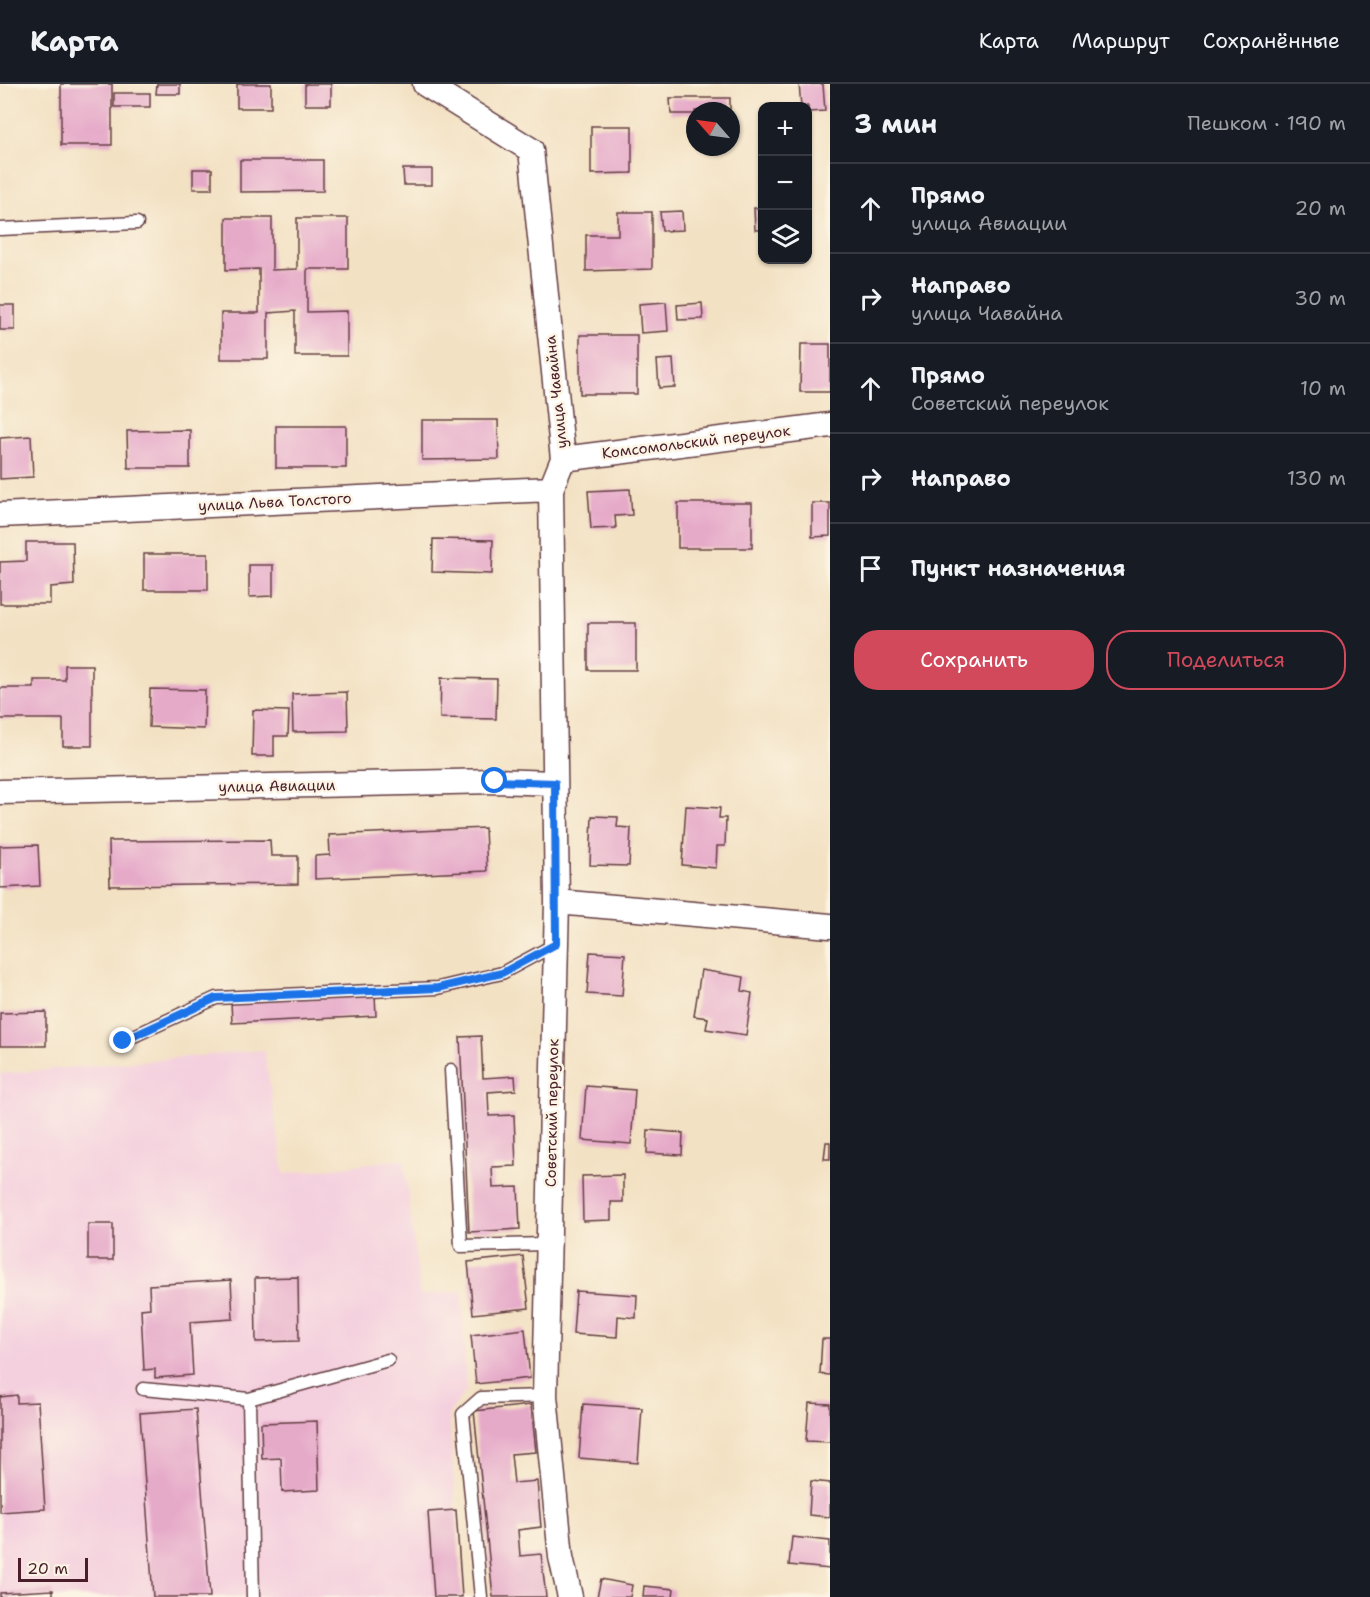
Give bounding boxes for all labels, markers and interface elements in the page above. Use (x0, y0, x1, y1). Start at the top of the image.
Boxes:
text: Карта (30, 22, 119, 60)
text: Карта (979, 27, 1039, 55)
text: Маршрут (1072, 27, 1170, 55)
text: Сохранённые (1203, 27, 1340, 55)
north arrow (686, 102, 740, 156)
map controls (758, 102, 812, 264)
button: + (758, 102, 812, 156)
text: 3 мин (854, 106, 937, 141)
text: Пешком · 190 m (1188, 110, 1346, 136)
button: − (758, 156, 812, 210)
text: Прямо (911, 181, 985, 210)
icon: ahead (854, 192, 887, 225)
text: 20 m (1295, 195, 1346, 221)
button: layers (758, 210, 812, 264)
text: улица Авиации (911, 210, 1067, 236)
text: Направо (911, 271, 1011, 300)
icon: right (854, 282, 887, 315)
text: 30 m (1294, 285, 1346, 311)
text: улица Чавайна (911, 300, 1063, 326)
street label: улица Чавайна (540, 334, 572, 450)
text: Прямо (911, 361, 985, 390)
icon: ahead (854, 372, 887, 405)
text: 10 m (1300, 375, 1346, 401)
text: Советский переулок (911, 390, 1109, 416)
street label: Комсомольский переулок (601, 421, 791, 463)
icon: right (854, 462, 887, 495)
text: Направо (911, 464, 1011, 493)
text: 130 m (1287, 465, 1346, 491)
street label: улица Льва Толстого (198, 488, 352, 516)
icon: arrive (854, 552, 887, 585)
text: Пункт назначения (911, 554, 1125, 583)
button: Сохранить (854, 630, 1094, 690)
button: Поделиться (1106, 630, 1346, 690)
route start (481, 767, 507, 793)
street label: улица Авиации (218, 775, 336, 797)
route end (109, 1027, 135, 1053)
street label: Советский переулок (541, 1039, 563, 1187)
scale bar (18, 1555, 88, 1582)
text: 20 m (27, 1558, 68, 1579)

